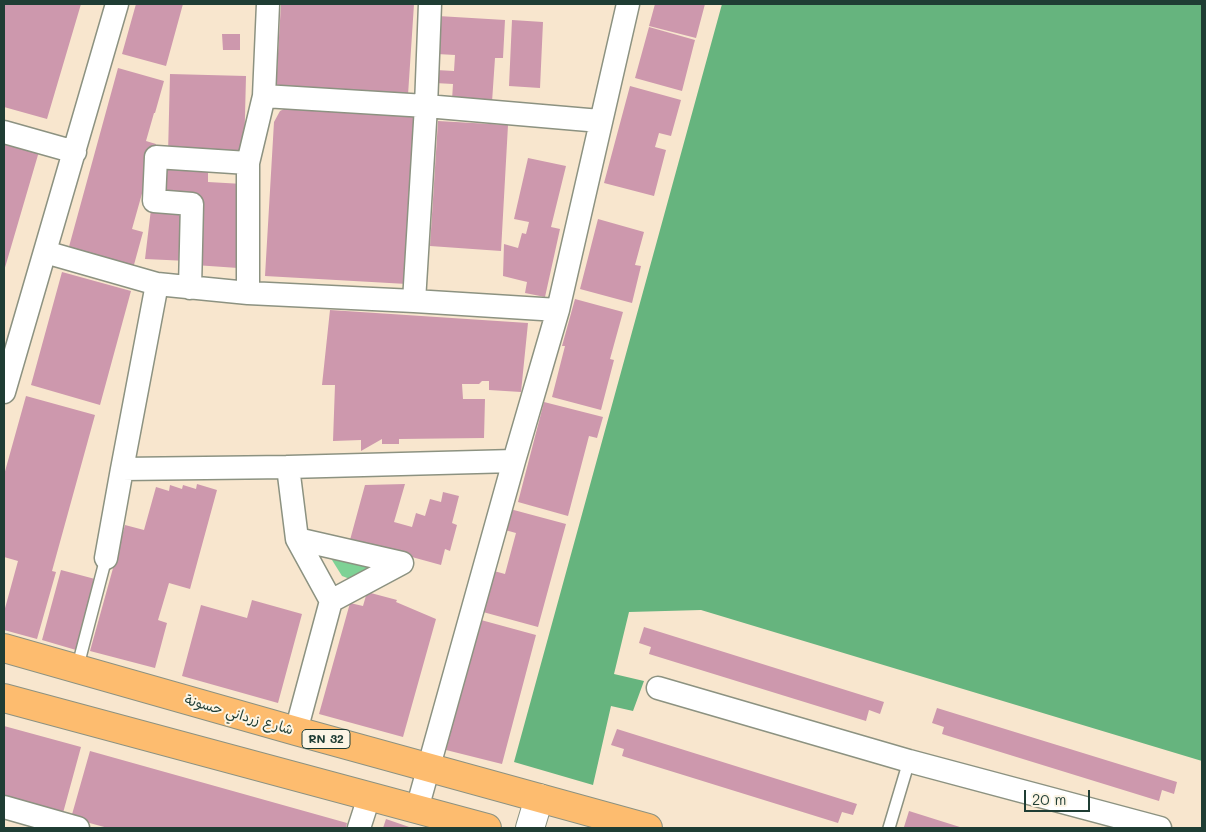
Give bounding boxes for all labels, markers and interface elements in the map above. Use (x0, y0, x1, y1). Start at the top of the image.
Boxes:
street label: شارع زرداني حسونة (183, 691, 295, 739)
road number: RN 32 (302, 730, 350, 749)
scale bar (1026, 780, 1092, 812)
text: 20 m (1032, 789, 1066, 809)

